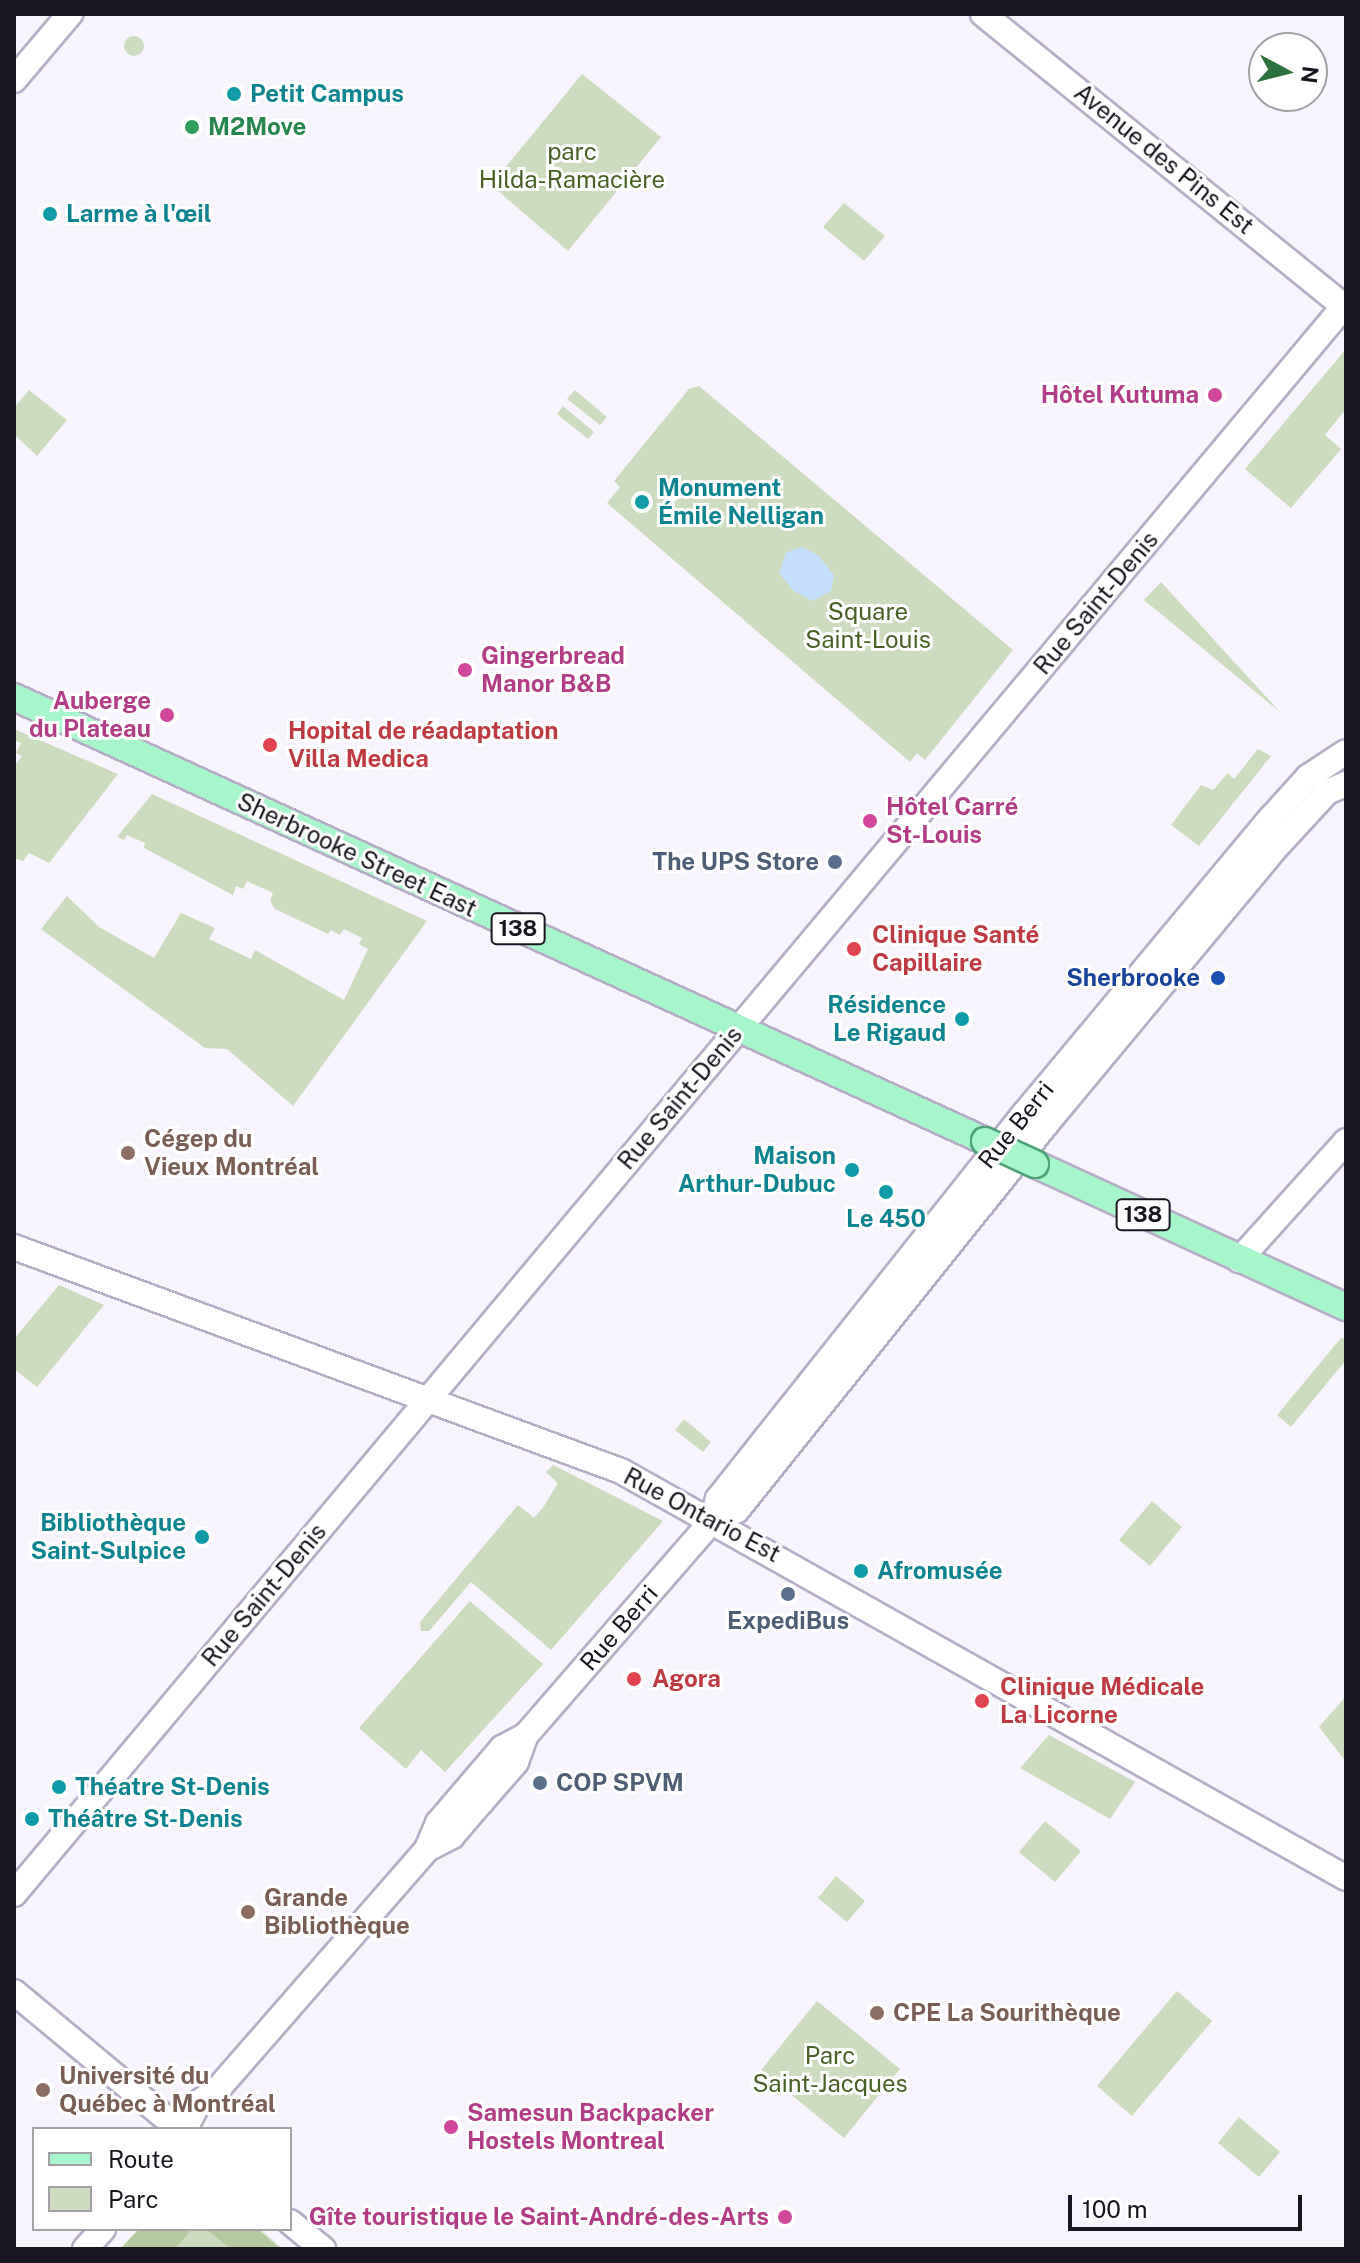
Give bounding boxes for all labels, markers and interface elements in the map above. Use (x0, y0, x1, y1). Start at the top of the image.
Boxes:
north arrow (1248, 32, 1328, 112)
text: N (1296, 65, 1324, 85)
street label: Avenue des Pins Est (1068, 78, 1260, 240)
place label: Petit Campus (250, 80, 404, 108)
marker: Petit Campus (225, 85, 243, 103)
place label: M2Move (208, 113, 306, 141)
marker: M2Move (183, 118, 201, 136)
park label: parc Hilda-Ramacière (479, 138, 665, 194)
place label: Larme à l'œil (66, 200, 212, 228)
marker: Larme à l'œil (41, 205, 59, 223)
place label: Hôtel Kutuma (1041, 381, 1199, 409)
marker: Hôtel Kutuma (1206, 386, 1224, 404)
place label: Monument Émile Nelligan (658, 474, 824, 530)
marker: Monument Émile Nelligan (633, 493, 651, 511)
street label: Rue Saint-Denis (1028, 526, 1164, 680)
park label: Square Saint-Louis (805, 598, 931, 654)
place label: Gingerbread Manor B&B (481, 642, 625, 698)
marker: Gingerbread Manor B&B (456, 661, 474, 679)
place label: Auberge du Plateau (29, 687, 151, 743)
marker: Auberge du Plateau (158, 706, 176, 724)
place label: Hopital de réadaptation Villa Medica (288, 717, 559, 773)
marker: Hopital de réadaptation Villa Medica (259, 734, 281, 756)
street label: Sherbrooke Street East (233, 787, 481, 923)
place label: Hôtel Carré St-Louis (886, 793, 1018, 849)
marker: Hôtel Carré St-Louis (861, 812, 879, 830)
place label: The UPS Store (652, 848, 819, 876)
marker: The UPS Store (826, 853, 844, 871)
road number: 138 (490, 911, 546, 947)
place label: Clinique Santé Capillaire (872, 921, 1039, 977)
marker: Clinique Santé Capillaire (843, 938, 865, 960)
place label: Sherbrooke (1066, 964, 1200, 992)
marker: Sherbrooke (1207, 967, 1229, 989)
place label: Résidence Le Rigaud (827, 991, 946, 1047)
marker: Résidence Le Rigaud (953, 1010, 971, 1028)
street label: Rue Saint-Denis (612, 1021, 748, 1175)
street label: Rue Berri (972, 1076, 1060, 1174)
place label: Cégep du Vieux Montréal (144, 1125, 319, 1181)
place label: Maison Arthur-Dubuc (678, 1142, 836, 1198)
marker: Cégep du Vieux Montréal (119, 1144, 137, 1162)
marker: Maison Arthur-Dubuc (843, 1161, 861, 1179)
marker: Le 450 (877, 1183, 895, 1201)
road number: 138 (1115, 1197, 1171, 1233)
place label: Le 450 (846, 1205, 926, 1233)
street label: Rue Ontario Est (619, 1462, 785, 1568)
place label: Bibliothèque Saint-Sulpice (31, 1509, 186, 1565)
street label: Rue Saint-Denis (196, 1518, 332, 1672)
marker: Bibliothèque Saint-Sulpice (193, 1528, 211, 1546)
place label: Afromusée (877, 1557, 1003, 1585)
marker: Afromusée (852, 1562, 870, 1580)
street label: Rue Berri (574, 1579, 664, 1677)
marker: ExpediBus (779, 1585, 797, 1603)
place label: ExpediBus (727, 1607, 849, 1635)
place label: Agora (652, 1665, 721, 1693)
marker: Agora (623, 1668, 645, 1690)
place label: Clinique Médicale La Licorne (1000, 1673, 1204, 1729)
marker: Clinique Médicale La Licorne (971, 1690, 993, 1712)
place label: COP SPVM (556, 1769, 684, 1797)
place label: Théatre St-Denis (75, 1773, 270, 1801)
marker: COP SPVM (531, 1774, 549, 1792)
marker: Théatre St-Denis (50, 1778, 68, 1796)
place label: Théâtre St-Denis (48, 1805, 243, 1833)
marker: Théâtre St-Denis (23, 1810, 41, 1828)
place label: Grande Bibliothèque (264, 1884, 410, 1940)
marker: Grande Bibliothèque (239, 1903, 257, 1921)
place label: CPE La Sourithèque (893, 1999, 1121, 2027)
marker: CPE La Sourithèque (868, 2004, 886, 2022)
park label: Parc Saint-Jacques (752, 2042, 908, 2098)
place label: Université du Québec à Montréal (59, 2062, 276, 2118)
marker: Université du Québec à Montréal (34, 2081, 52, 2099)
place label: Samesun Backpacker Hostels Montreal (467, 2099, 714, 2155)
marker: Samesun Backpacker Hostels Montreal (442, 2118, 460, 2136)
legend (32, 2127, 292, 2231)
text: Route (108, 2145, 174, 2173)
scale bar (1072, 2179, 1306, 2229)
text: Parc (108, 2185, 159, 2213)
text: 100 m (1082, 2195, 1148, 2223)
place label: Gîte touristique le Saint-André-des-Arts (309, 2203, 769, 2231)
marker: Gîte touristique le Saint-André-des-Arts (776, 2208, 794, 2226)

